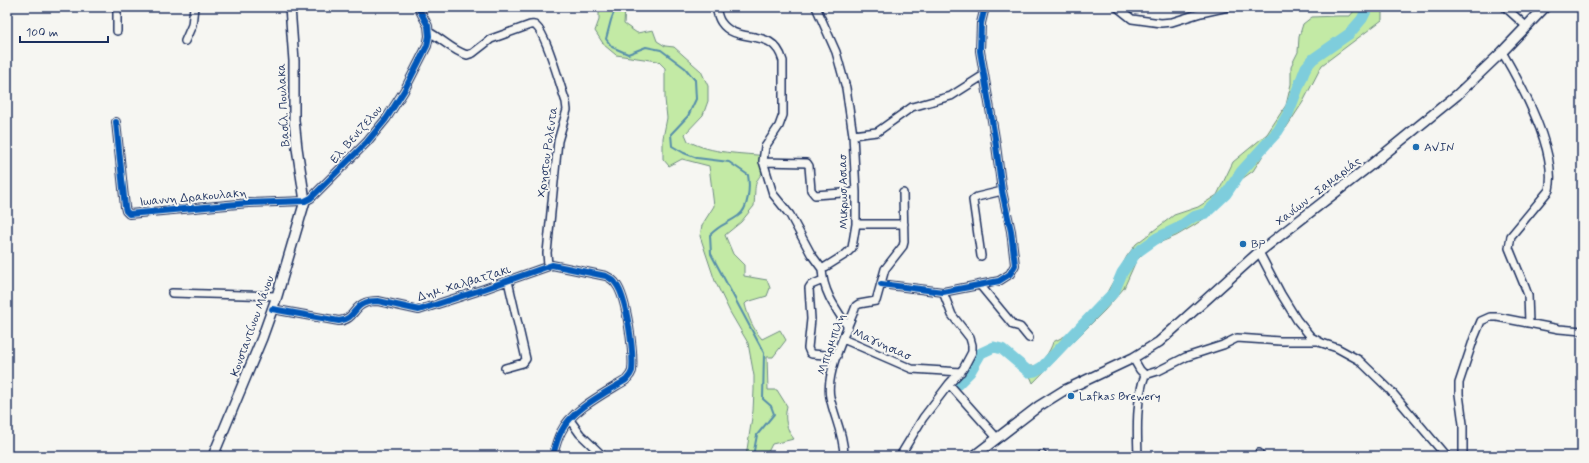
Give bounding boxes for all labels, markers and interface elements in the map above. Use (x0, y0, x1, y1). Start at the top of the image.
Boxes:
scale bar (20, 18, 108, 44)
text: 100 m (26, 25, 58, 41)
street label: Βασίλ. Πουλακα (274, 62, 294, 147)
street label: Ελ. Βενιζελου (327, 102, 387, 167)
street label: Χρηστου Ρολεντα (534, 105, 562, 199)
place label: AVIN (1424, 140, 1455, 156)
marker: AVIN (1411, 142, 1421, 152)
street label: Μικρωσ Ασιασ (835, 153, 853, 229)
street label: Χανίων - Σαμαριάς (1273, 154, 1364, 230)
street label: Ιωαννη Δρακουλακη (139, 185, 248, 211)
place label: BP (1251, 237, 1266, 253)
marker: BP (1238, 239, 1248, 249)
street label: Δημ. Χαλβατζακι (416, 262, 514, 306)
street label: Κονσταντίνου Μάνου (227, 273, 279, 379)
street label: Μπιρμπιλη (814, 311, 850, 377)
street label: Μαγνησιασ (850, 325, 914, 365)
place label: Lafkas Brewery (1079, 389, 1160, 405)
marker: Lafkas Brewery (1066, 391, 1076, 401)

